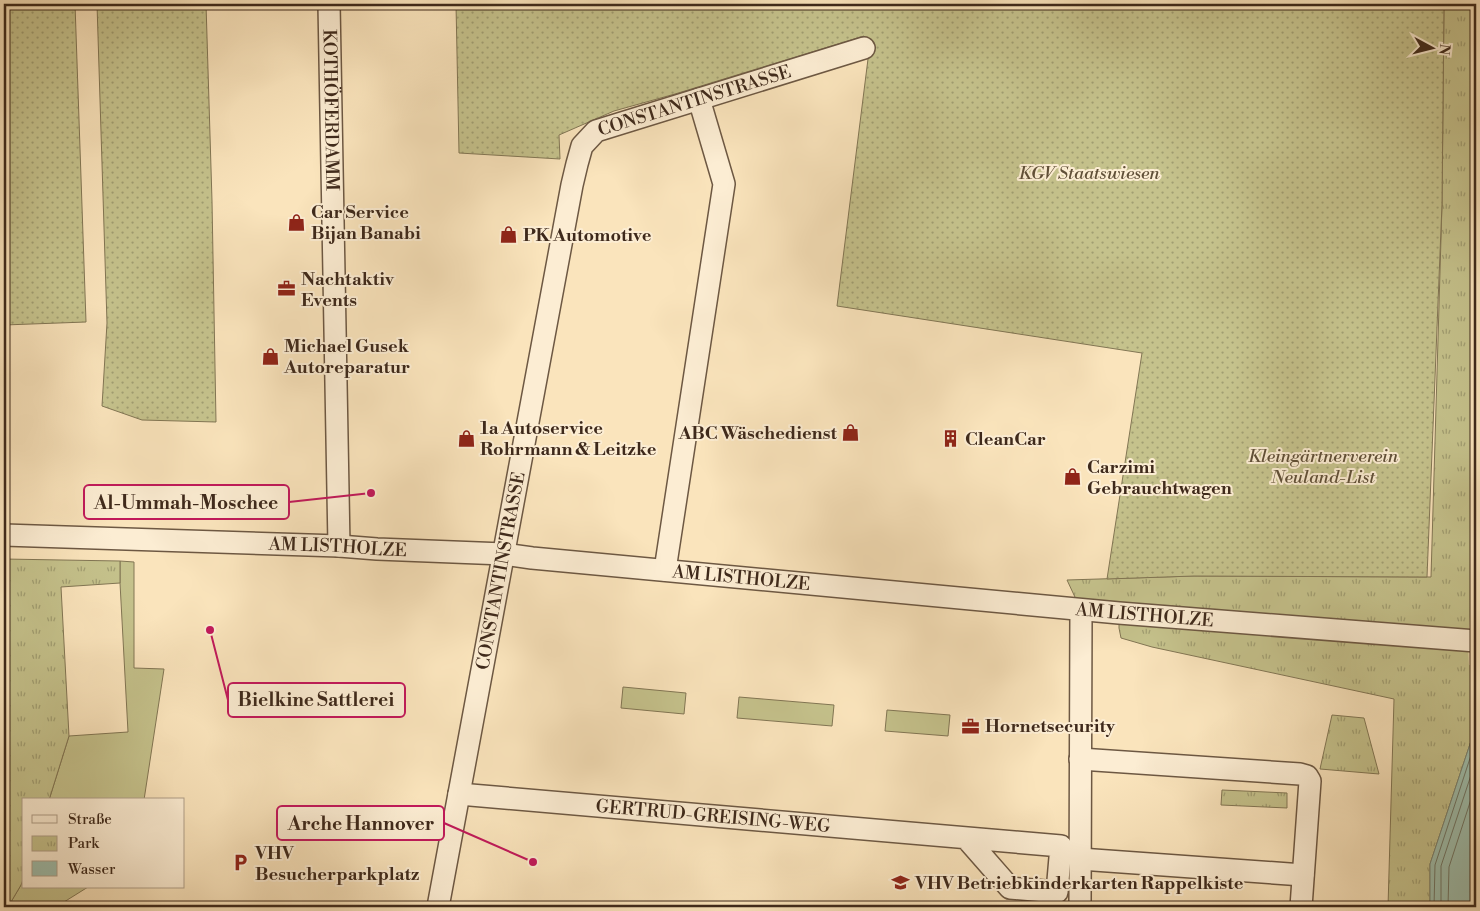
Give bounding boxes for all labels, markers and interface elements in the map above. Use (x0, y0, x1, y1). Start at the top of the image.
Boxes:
north arrow (1408, 22, 1458, 72)
street label: KOTHÖFERDAMM (317, 29, 343, 191)
text: N (1434, 43, 1454, 56)
street label: CONSTANTINSTRASSE (595, 60, 794, 142)
park label: KGV Staatswiesen (1018, 162, 1160, 185)
place label: Car Service Bijan Banabi (311, 201, 421, 245)
shop icon: Car Service Bijan Banabi (287, 212, 307, 232)
place label: PK Automotive (523, 224, 652, 247)
shop icon: PK Automotive (499, 225, 519, 245)
place label: Nachtaktiv Events (301, 268, 395, 312)
office icon: Nachtaktiv Events (277, 279, 297, 299)
place label: Michael Gusek Autoreparatur (283, 335, 410, 379)
shop icon: Michael Gusek Autoreparatur (260, 346, 280, 366)
place label: 1a Autoservice Rohrmann & Leitzke (480, 417, 657, 461)
place label: ABC Wäschedienst (677, 422, 838, 445)
shop icon: ABC Wäschedienst (841, 423, 861, 443)
shop icon: 1a Autoservice Rohrmann & Leitzke (456, 428, 476, 448)
place label: CleanCar (965, 428, 1046, 451)
building icon: CleanCar (941, 429, 961, 449)
park label: Kleingärtnerverein Neuland-List (1248, 445, 1399, 489)
place label: Carzimi Gebrauchtwagen (1087, 456, 1232, 500)
shop icon: Carzimi Gebrauchtwagen (1063, 467, 1083, 487)
street label: CONSTANTINSTRASSE (471, 470, 531, 672)
callout: Al-Ummah-Moschee (84, 485, 289, 519)
text: Al-Ummah-Moschee (93, 491, 278, 515)
street label: AM LISTHOLZE (267, 533, 407, 562)
street label: AM LISTHOLZE (670, 560, 811, 596)
street label: AM LISTHOLZE (1074, 598, 1215, 632)
callout: Bielkine Sattlerei (228, 683, 405, 717)
text: Bielkine Sattlerei (238, 688, 394, 712)
place label: Hornetsecurity (985, 715, 1116, 738)
office icon: Hornetsecurity (961, 716, 981, 736)
street label: GERTRUD-GREISING-WEG (595, 795, 832, 838)
legend (22, 798, 185, 888)
callout: Arche Hannover (277, 806, 444, 840)
text: Straße (68, 810, 112, 829)
text: Arche Hannover (287, 812, 435, 836)
text: Park (68, 834, 100, 853)
place label: VHV Besucherparkplatz (254, 842, 420, 886)
parking icon: VHV Besucherparkplatz (231, 853, 251, 873)
text: Wasser (67, 860, 116, 879)
place label: VHV Betriebkinderkarten Rappelkiste (914, 872, 1244, 895)
school or university icon: VHV Betriebkinderkarten Rappelkiste (891, 873, 911, 893)

